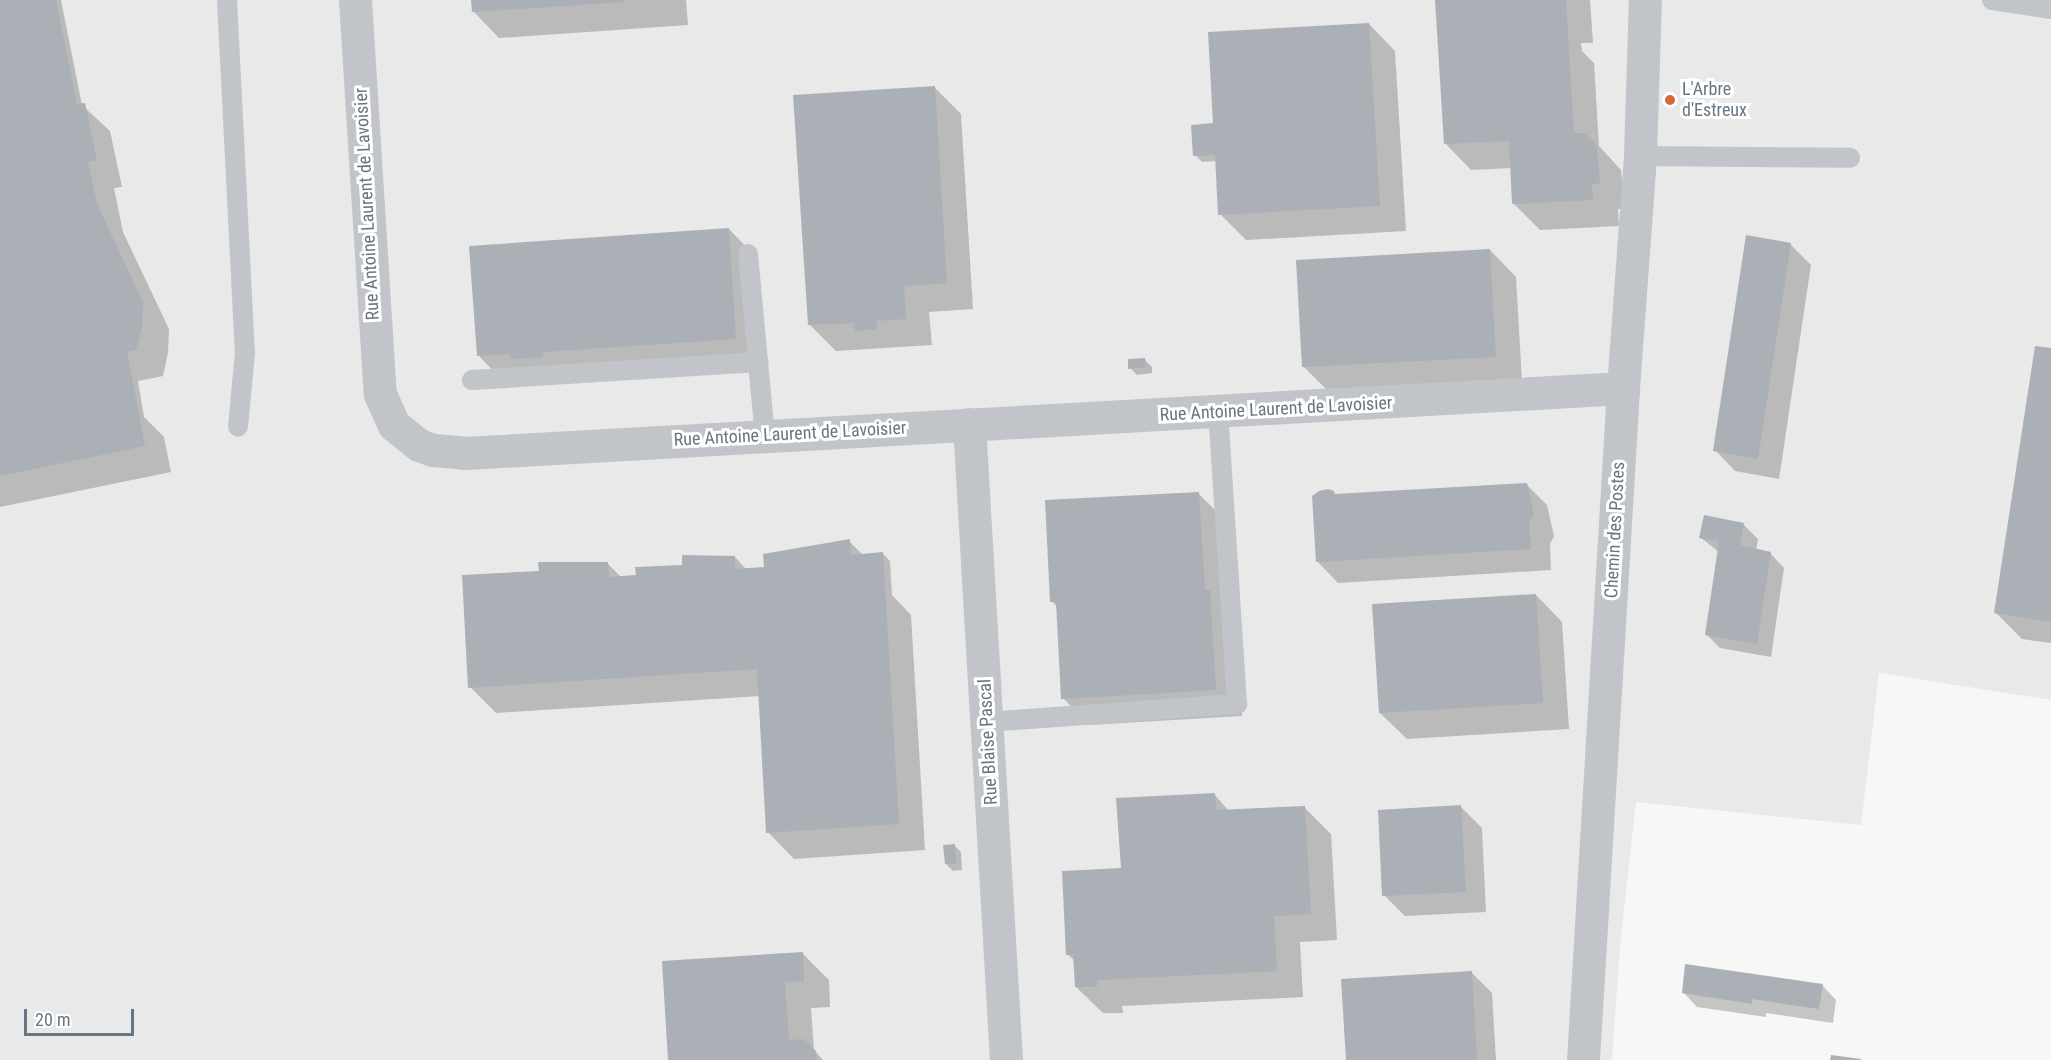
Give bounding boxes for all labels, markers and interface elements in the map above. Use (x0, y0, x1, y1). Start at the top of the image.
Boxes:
place label: L'Arbre d'Estreux (1682, 79, 1747, 122)
street label: Rue Antoine Laurent de Lavoisier (350, 87, 384, 321)
marker: L'Arbre d'Estreux (1663, 93, 1677, 107)
street label: Rue Antoine Laurent de Lavoisier (1159, 392, 1393, 426)
street label: Rue Antoine Laurent de Lavoisier (673, 417, 907, 451)
street label: Chemin des Postes (1601, 461, 1629, 599)
street label: Rue Blaise Pascal (974, 678, 1002, 806)
scale bar (27, 997, 136, 1035)
text: 20 m (35, 1009, 70, 1030)

